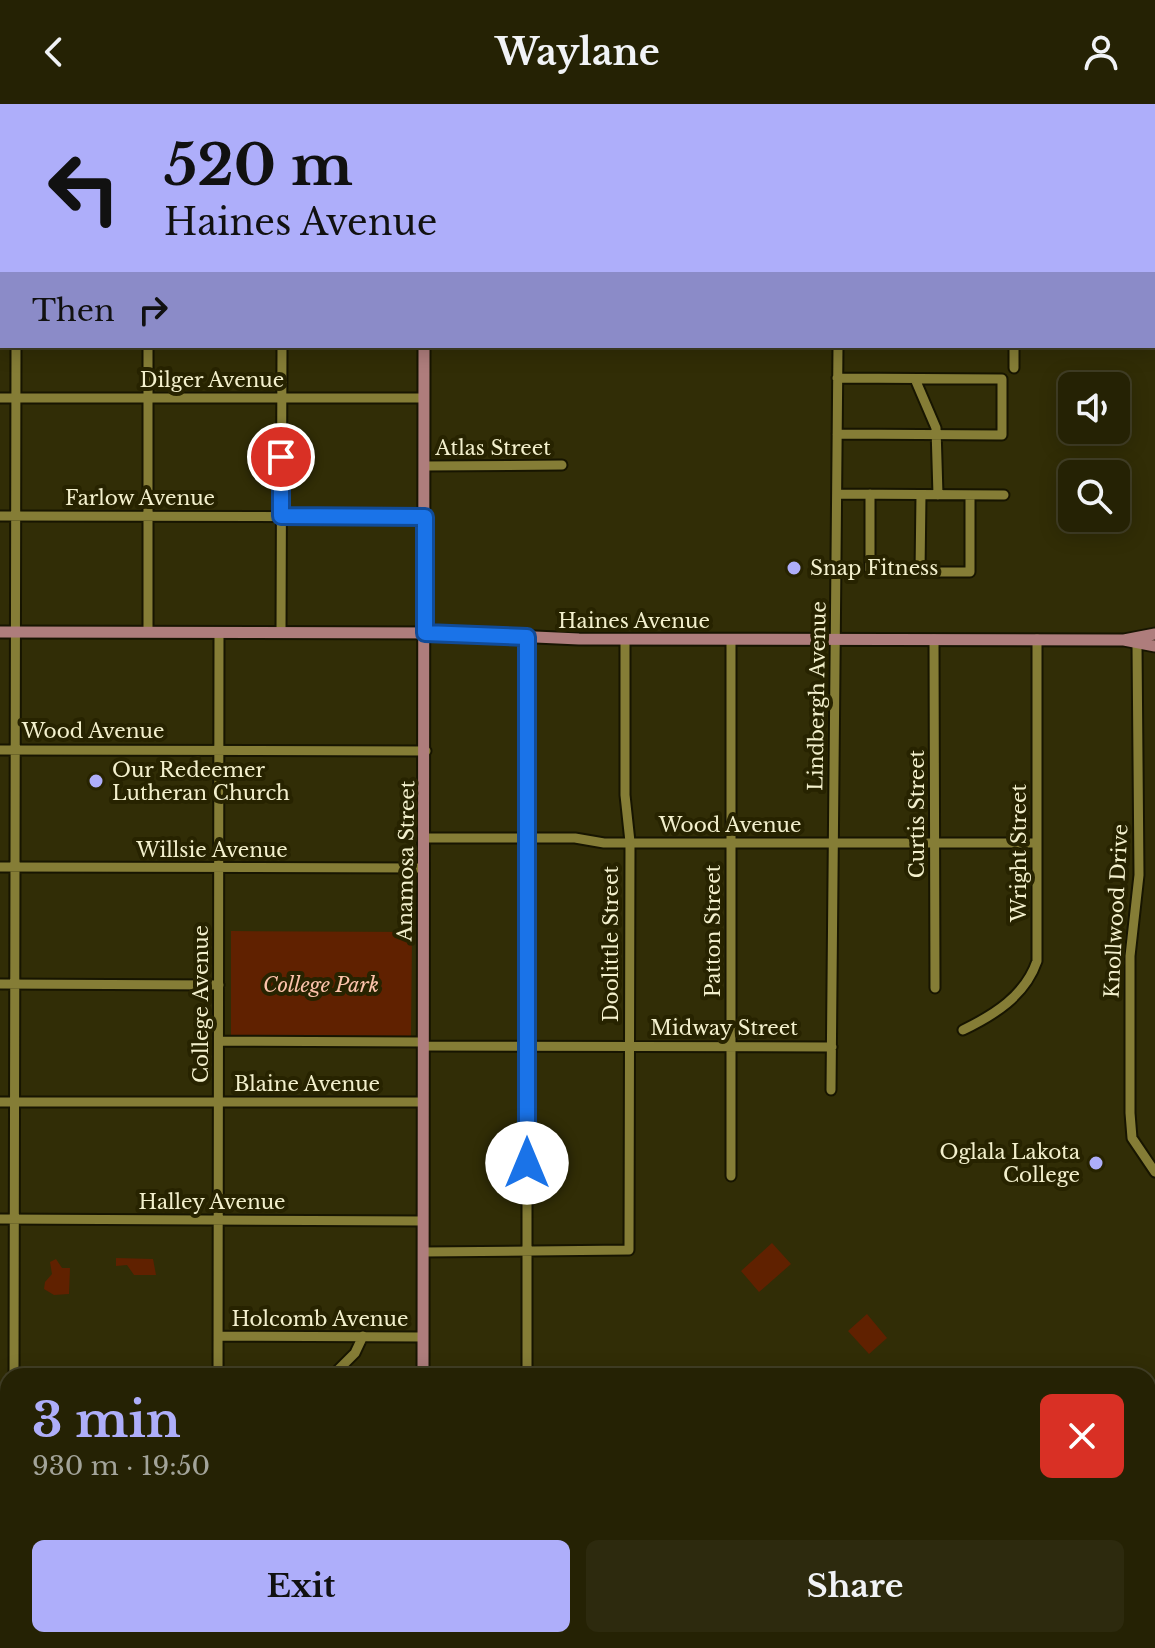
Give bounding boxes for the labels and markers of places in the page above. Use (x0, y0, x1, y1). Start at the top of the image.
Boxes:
pin (247, 423, 315, 491)
place label: Snap Fitness (810, 556, 938, 580)
marker: Snap Fitness (785, 559, 803, 577)
place label: Our Redeemer Lutheran Church (112, 758, 290, 805)
marker: Our Redeemer Lutheran Church (87, 772, 105, 790)
place label: Oglala Lakota College (940, 1140, 1081, 1187)
marker: Oglala Lakota College (1087, 1154, 1105, 1172)

